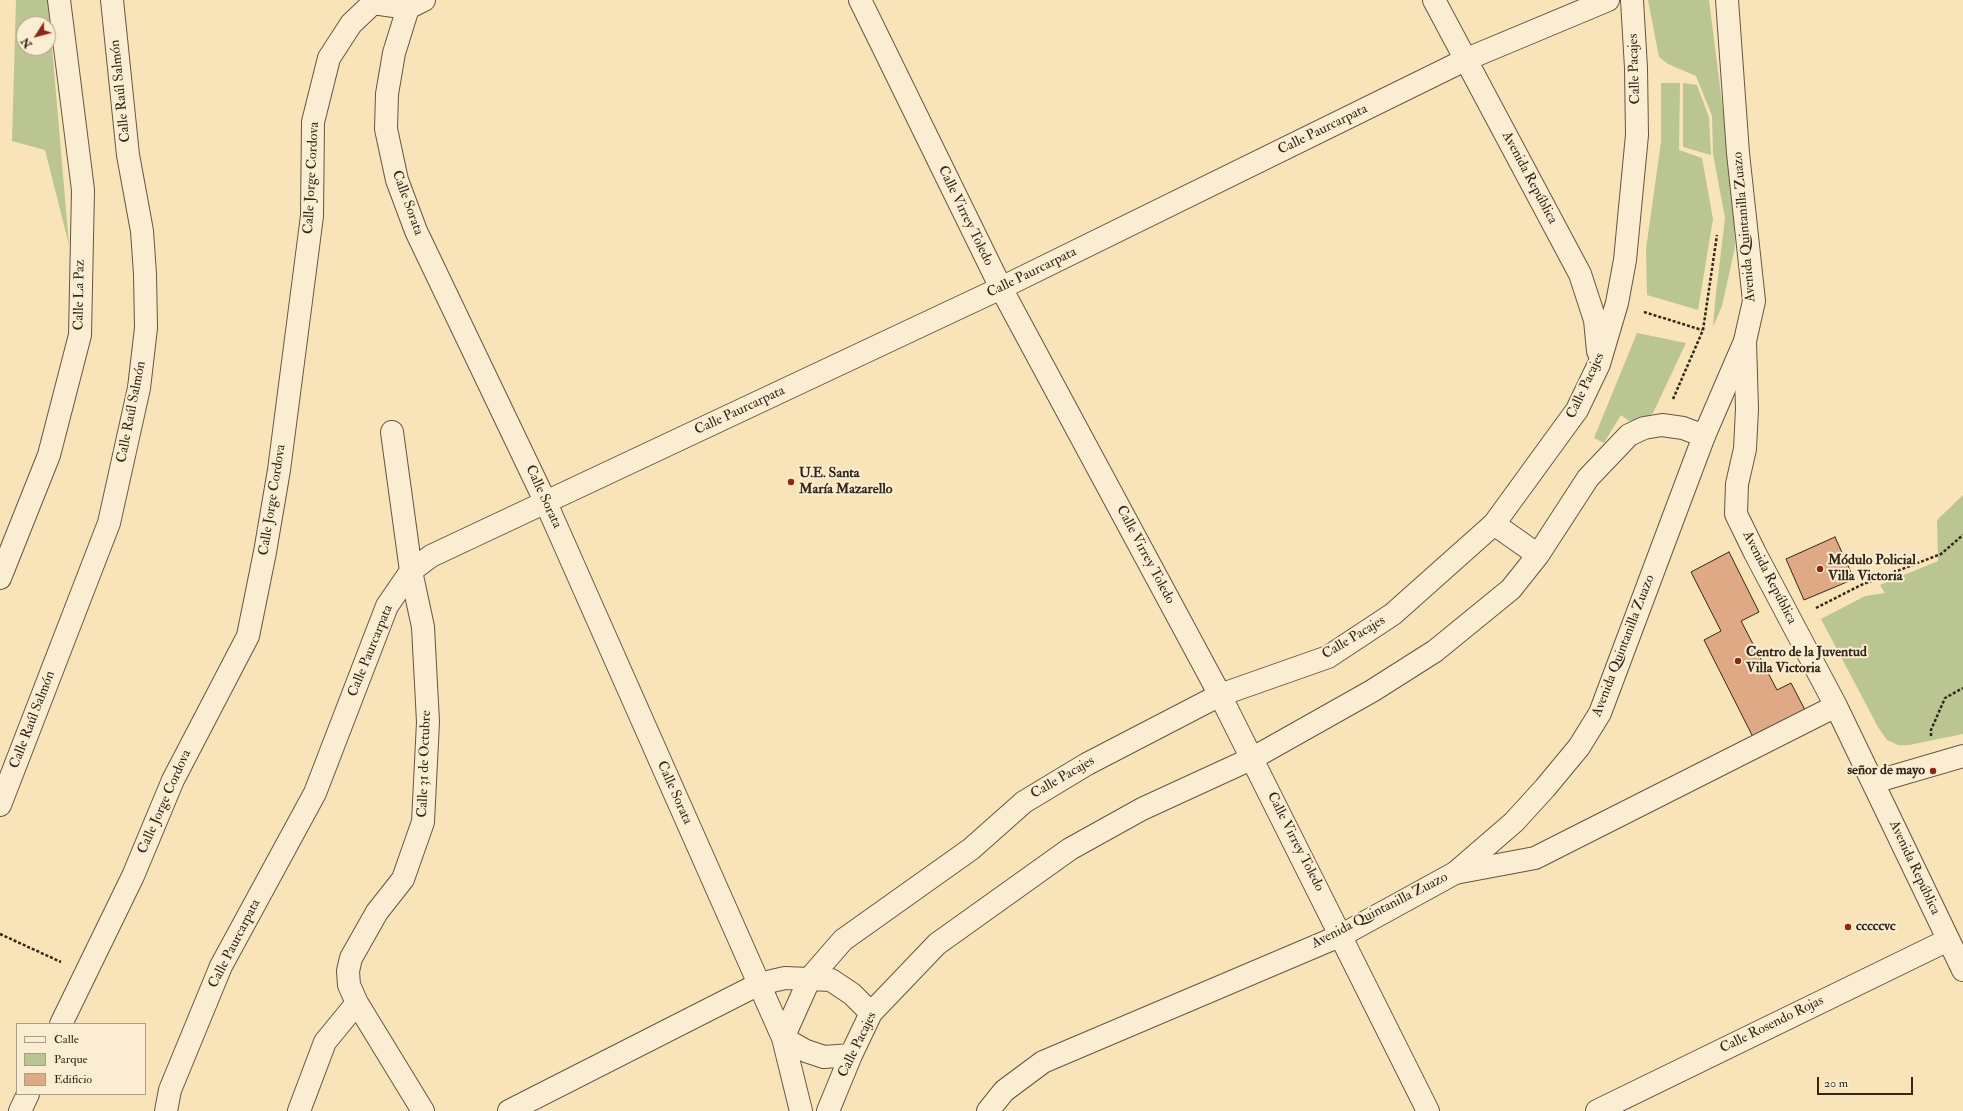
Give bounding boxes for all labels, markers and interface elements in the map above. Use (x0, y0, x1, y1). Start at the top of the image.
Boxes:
north arrow (16, 16, 56, 56)
street label: Calle Pacajes (1625, 33, 1645, 105)
text: N (19, 35, 35, 51)
street label: Calle Raúl Salmón (107, 39, 135, 143)
street label: Calle Paurcarpata (1275, 101, 1371, 159)
street label: Calle Jorge Cordova (301, 122, 323, 234)
street label: Avenida República (1498, 129, 1560, 227)
street label: Avenida Quintanilla Zuazo (1730, 151, 1760, 303)
street label: Calle Virrey Toledo (934, 163, 996, 269)
street label: Calle Sorata (388, 168, 426, 238)
street label: Calle Paurcarpata (984, 244, 1080, 302)
street label: Calle La Paz (71, 259, 89, 331)
street label: Calle Pacajes (1563, 350, 1609, 422)
street label: Calle Raúl Salmón (114, 360, 150, 464)
street label: Calle Paurcarpata (692, 383, 788, 439)
street label: Calle Jorge Cordova (256, 443, 290, 557)
street label: Calle Sorata (521, 463, 565, 531)
place label: U.E. Santa María Mazarello (799, 466, 892, 498)
marker: U.E. Santa María Mazarello (786, 477, 796, 487)
street label: Calle Virrey Toledo (1112, 503, 1178, 607)
street label: Avenida República (1738, 529, 1800, 627)
place label: Módulo Policial Villa Victoria (1828, 553, 1916, 586)
marker: Módulo Policial Villa Victoria (1815, 564, 1825, 574)
street label: Avenida Quintanilla Zuazo (1589, 573, 1659, 719)
street label: Calle Paurcarpata (345, 603, 397, 699)
street label: Calle Pacajes (1319, 613, 1389, 663)
place label: Centro de la Juventud Villa Victoria (1746, 645, 1867, 678)
marker: Centro de la Juventud Villa Victoria (1733, 656, 1743, 666)
street label: Calle Raúl Salmón (7, 669, 59, 771)
street label: Calle 31 de Octubre (415, 710, 435, 818)
street label: Calle Jorge Cordova (135, 747, 195, 857)
street label: Calle Pacajes (1028, 753, 1098, 803)
street label: Calle Sorata (653, 759, 695, 827)
place label: señor de mayo (1847, 763, 1925, 779)
marker: señor de mayo (1928, 766, 1938, 776)
street label: Calle Virrey Toledo (1263, 790, 1327, 894)
street label: Avenida República (1885, 818, 1943, 918)
street label: Avenida Quintanilla Zuazo (1309, 869, 1451, 953)
street label: Calle Paurcarpata (205, 897, 265, 991)
place label: cccccvc (1856, 919, 1896, 935)
marker: cccccvc (1843, 922, 1853, 932)
street label: Calle Rosendo Rojas (1717, 993, 1827, 1057)
street label: Calle Pacajes (835, 1010, 881, 1080)
legend (16, 1023, 146, 1095)
text: Calle (54, 1032, 79, 1047)
text: Parque (54, 1052, 88, 1067)
scale bar (1819, 1069, 1915, 1095)
text: Edificio (54, 1072, 92, 1087)
text: 20 m (1824, 1076, 1848, 1091)

